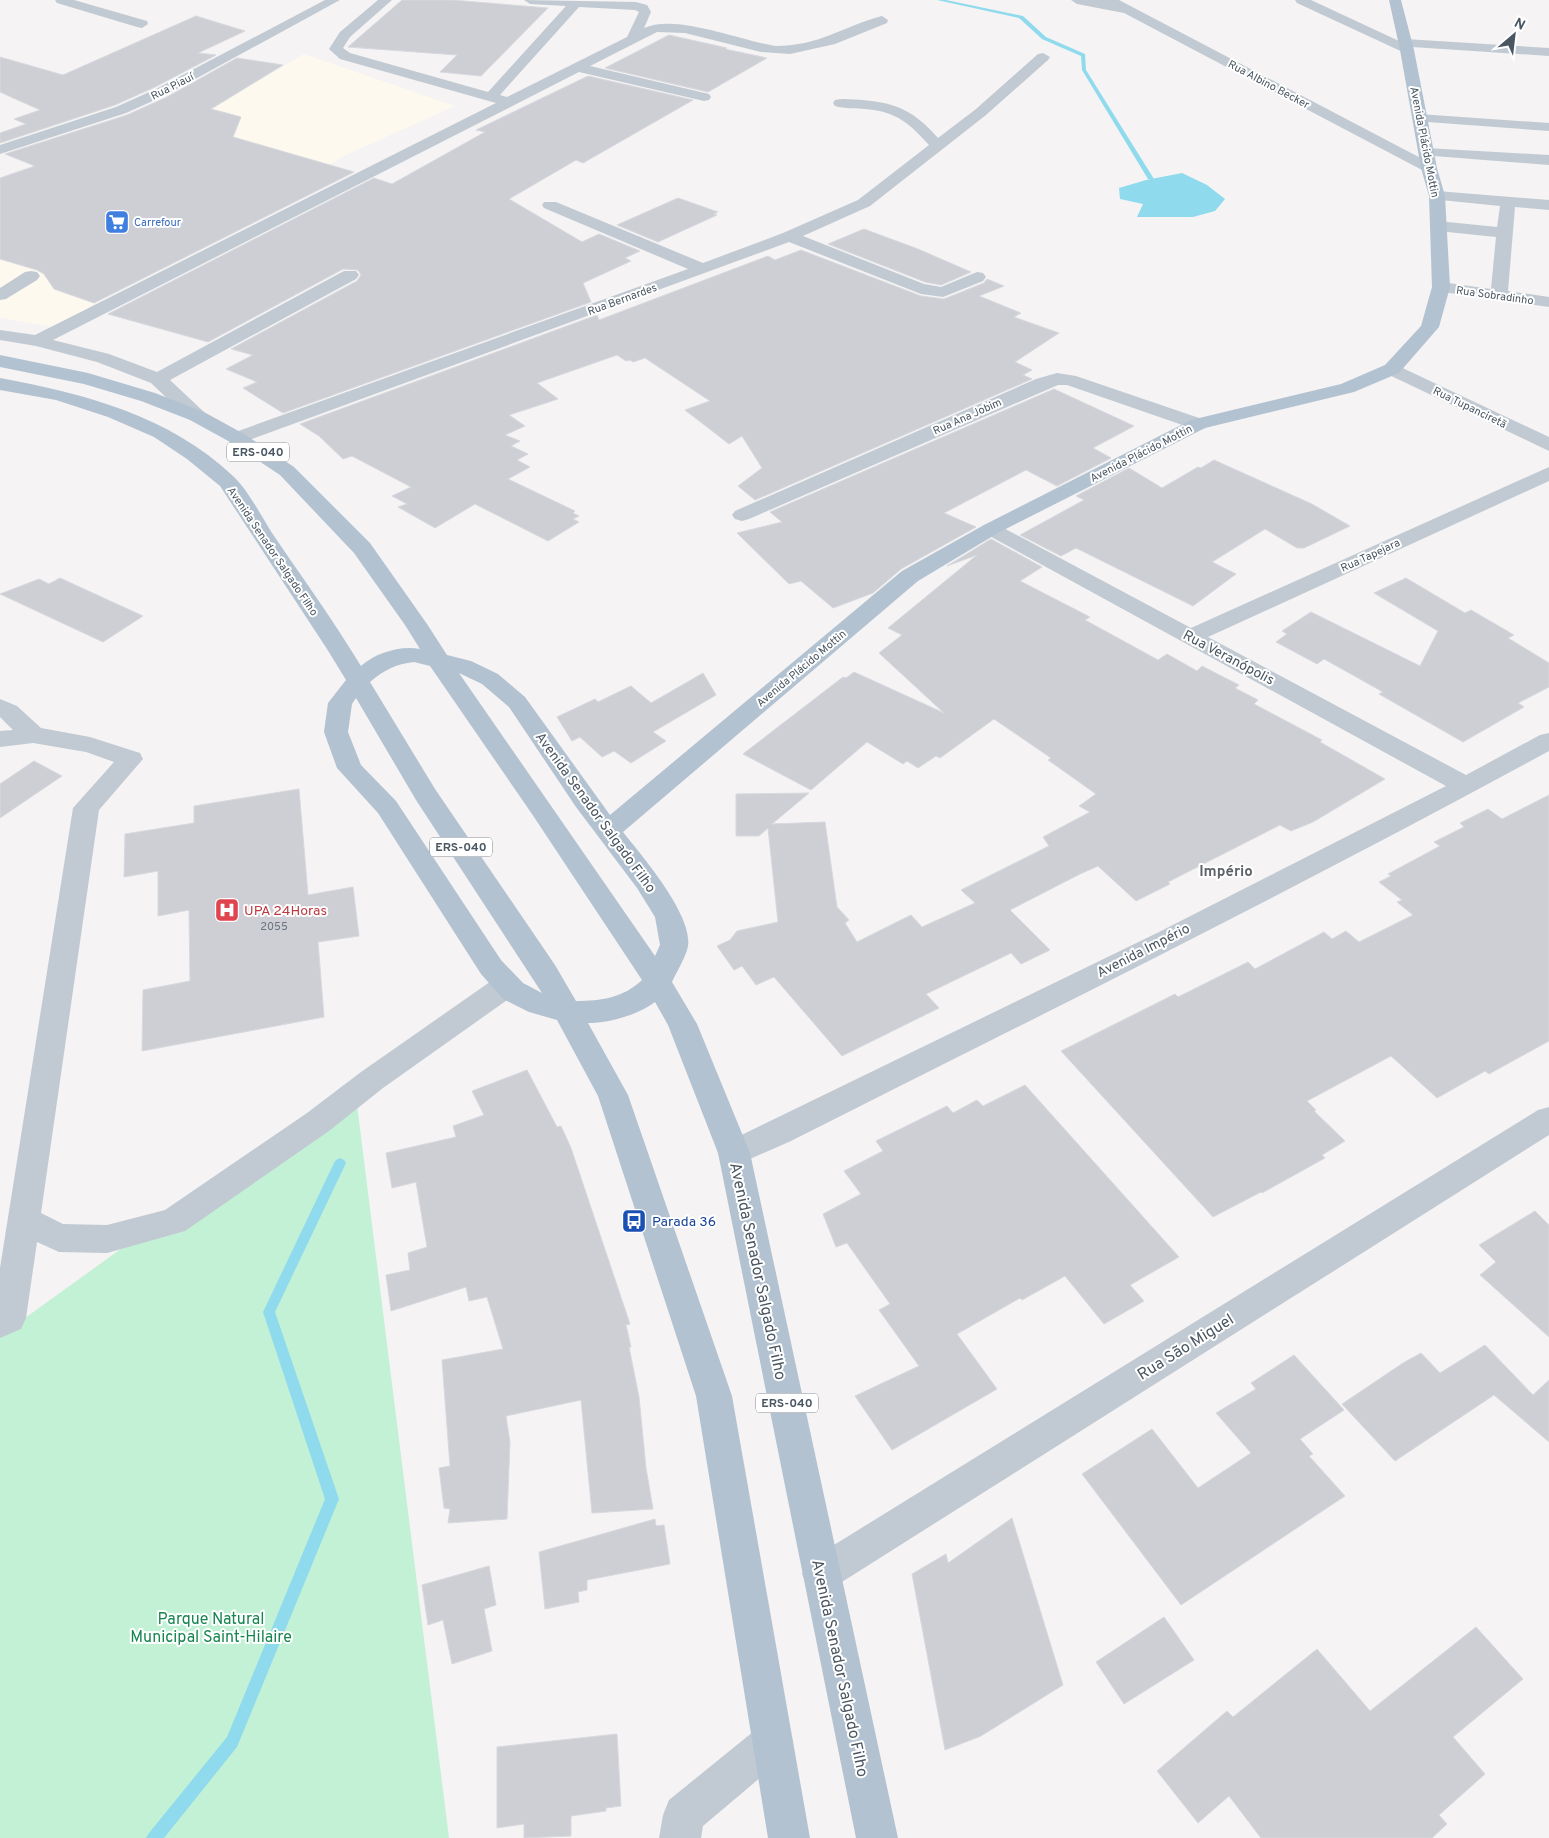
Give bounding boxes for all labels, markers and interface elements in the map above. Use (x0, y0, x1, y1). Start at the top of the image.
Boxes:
north arrow (1489, 10, 1539, 60)
text: N (1511, 15, 1528, 35)
street label: Rua Albino Becker (1225, 57, 1312, 113)
street label: Rua Piauí (149, 70, 197, 104)
street label: Avenida Plácido Mottin (1406, 86, 1442, 199)
supermarket icon: Carrefour (104, 209, 130, 235)
place label: Carrefour (134, 216, 182, 230)
street label: Rua Bernardes (586, 281, 659, 319)
street label: Rua Sobradinho (1455, 284, 1535, 308)
street label: Rua Tupanciretã (1430, 384, 1509, 432)
street label: Rua Ana Jobim (931, 395, 1004, 438)
street label: Avenida Plácido Mottin (1088, 422, 1195, 486)
road number: ERS-040 (227, 442, 289, 462)
street label: Avenida Senador Salgado Filho (224, 484, 321, 619)
street label: Rua Tapejara (1339, 536, 1403, 576)
street label: Avenida Plácido Mottin (754, 627, 849, 710)
street label: Rua Veranópolis (1180, 627, 1277, 690)
street label: Avenida Senador Salgado Filho (531, 729, 659, 897)
road number: ERS-040 (430, 838, 492, 856)
district label: Império (1199, 863, 1253, 882)
hospital icon: UPA 24Horas (214, 897, 240, 923)
place label: UPA 24Horas (244, 903, 327, 920)
house number: 2055 (260, 920, 288, 934)
street label: Avenida Império (1094, 921, 1193, 982)
street label: Avenida Senador Salgado Filho (724, 1161, 790, 1382)
bus stop icon: Parada 36 (621, 1208, 647, 1234)
place label: Parada 36 (652, 1214, 716, 1231)
street label: Rua São Miguel (1134, 1310, 1238, 1385)
road number: ERS-040 (756, 1394, 818, 1412)
street label: Avenida Senador Salgado Filho (806, 1558, 872, 1779)
park label: Parque Natural Municipal Saint-Hilaire (130, 1610, 292, 1648)

